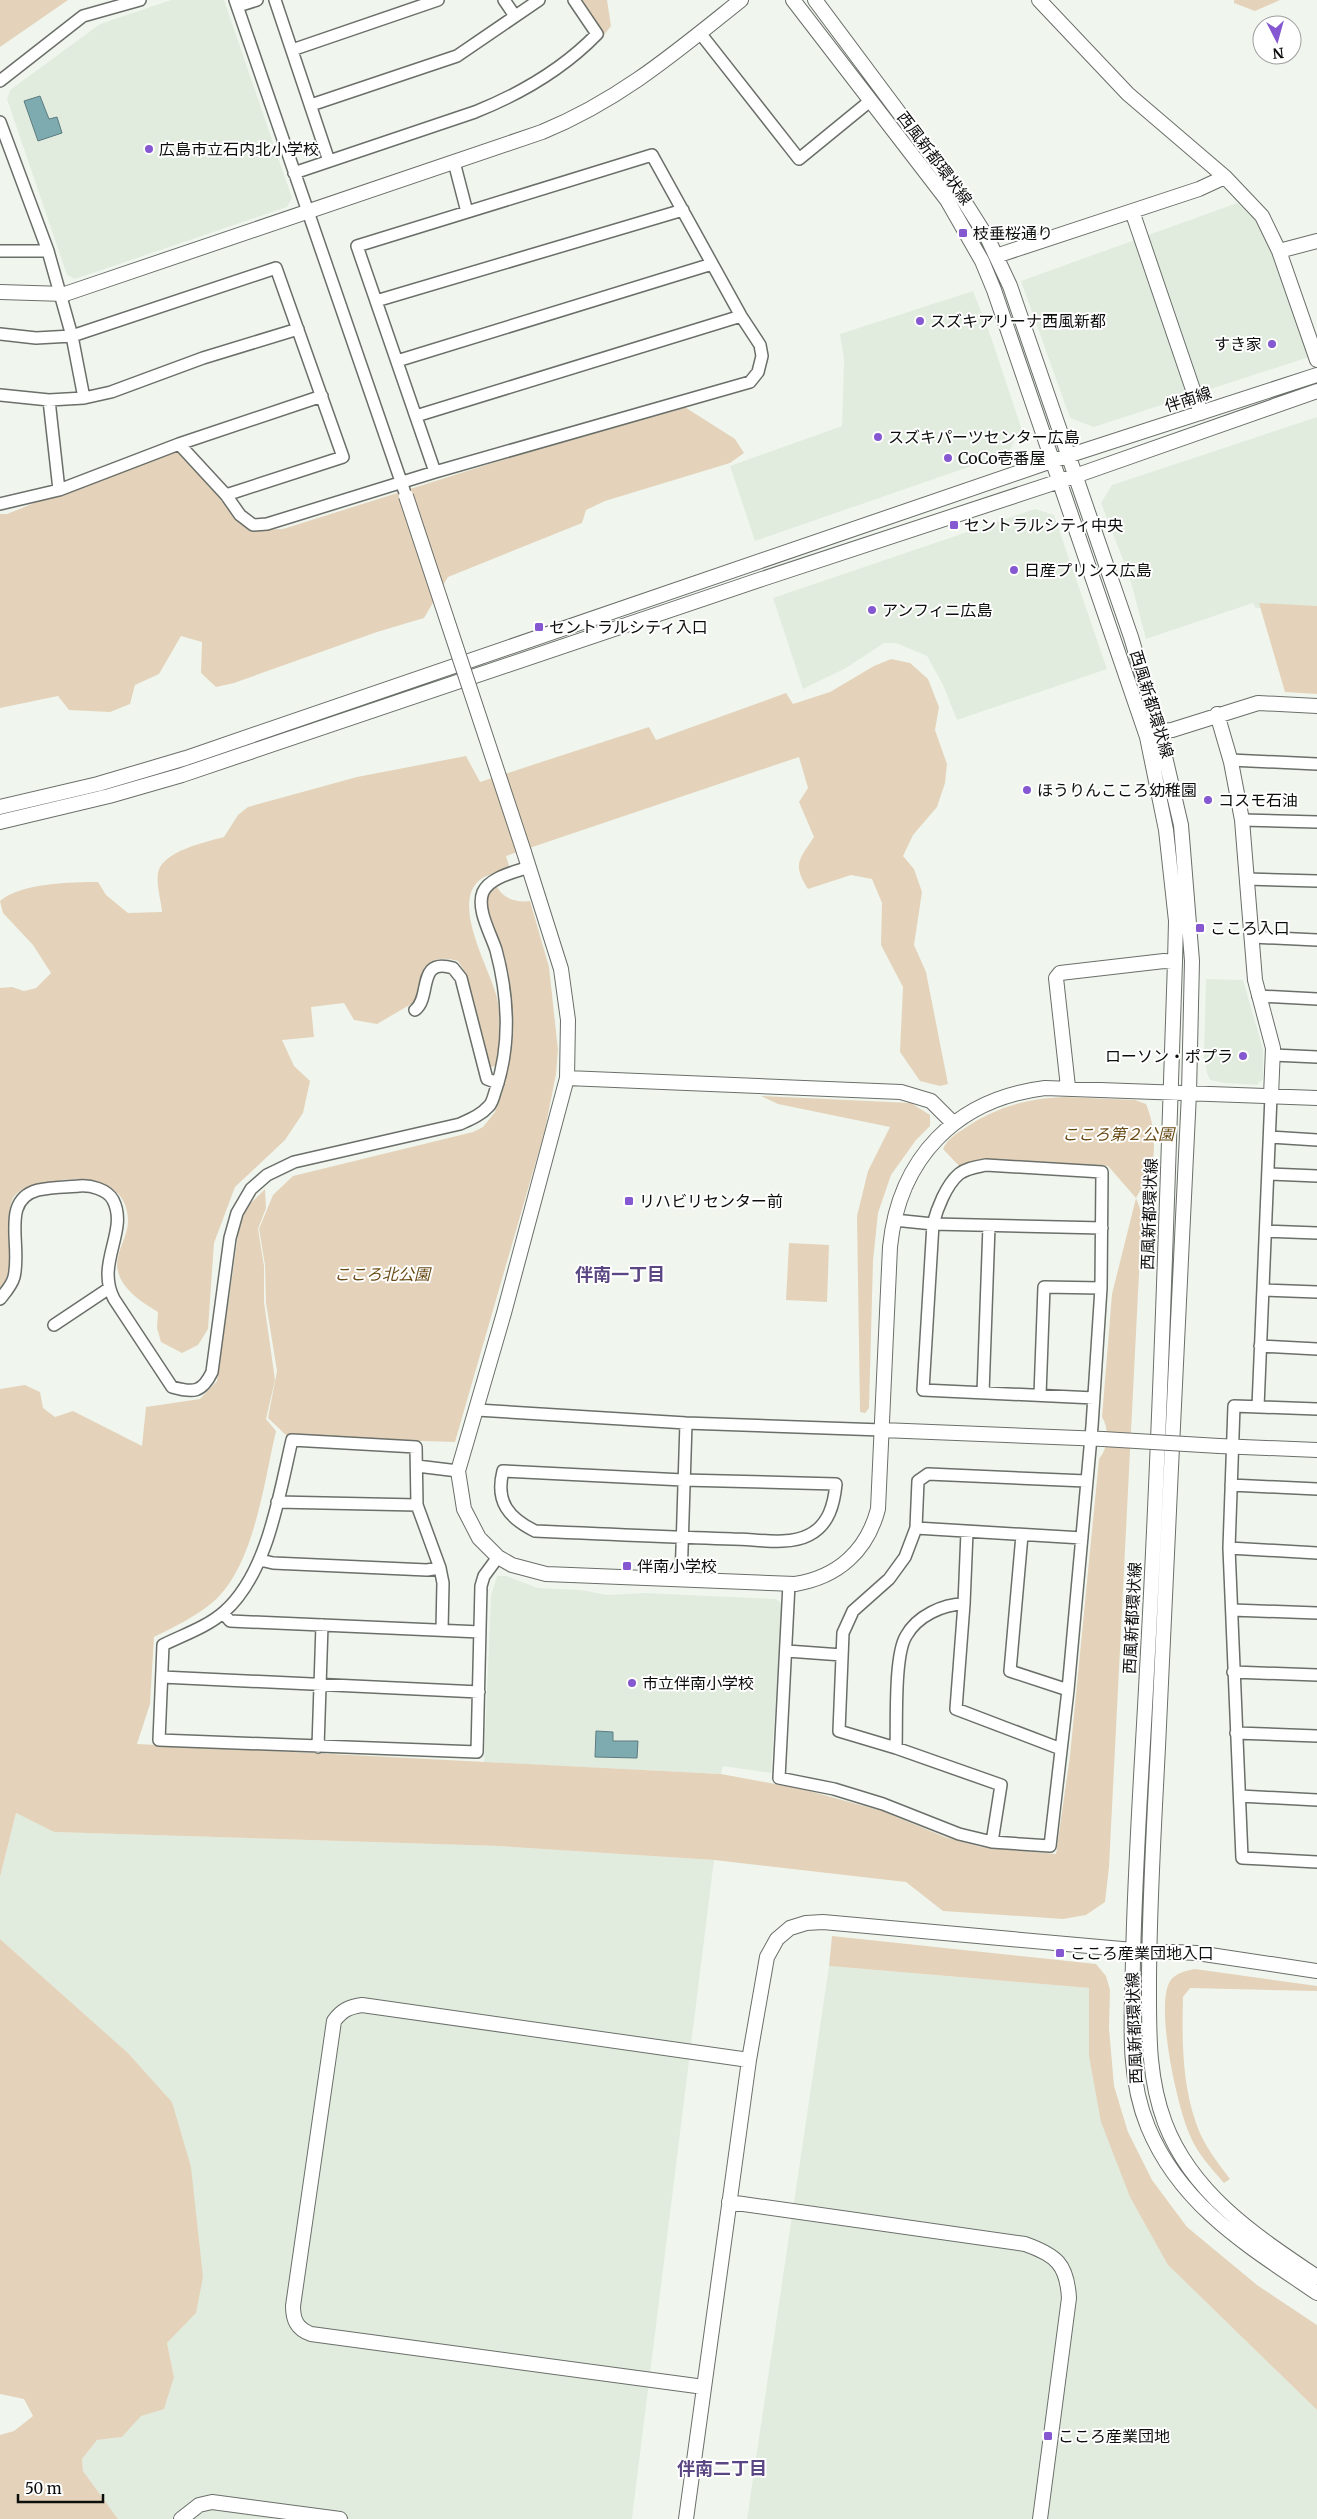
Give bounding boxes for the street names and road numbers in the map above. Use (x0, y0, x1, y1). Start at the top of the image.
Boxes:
street label: 西風新都環状線 (893, 107, 977, 209)
street label: 伴南線 (1162, 382, 1214, 416)
street label: 西風新都環状線 (1126, 648, 1178, 760)
street label: 西風新都環状線 (1137, 1158, 1161, 1270)
street label: 西風新都環状線 (1119, 1562, 1145, 1674)
street label: 西風新都環状線 (1122, 1972, 1146, 2084)

